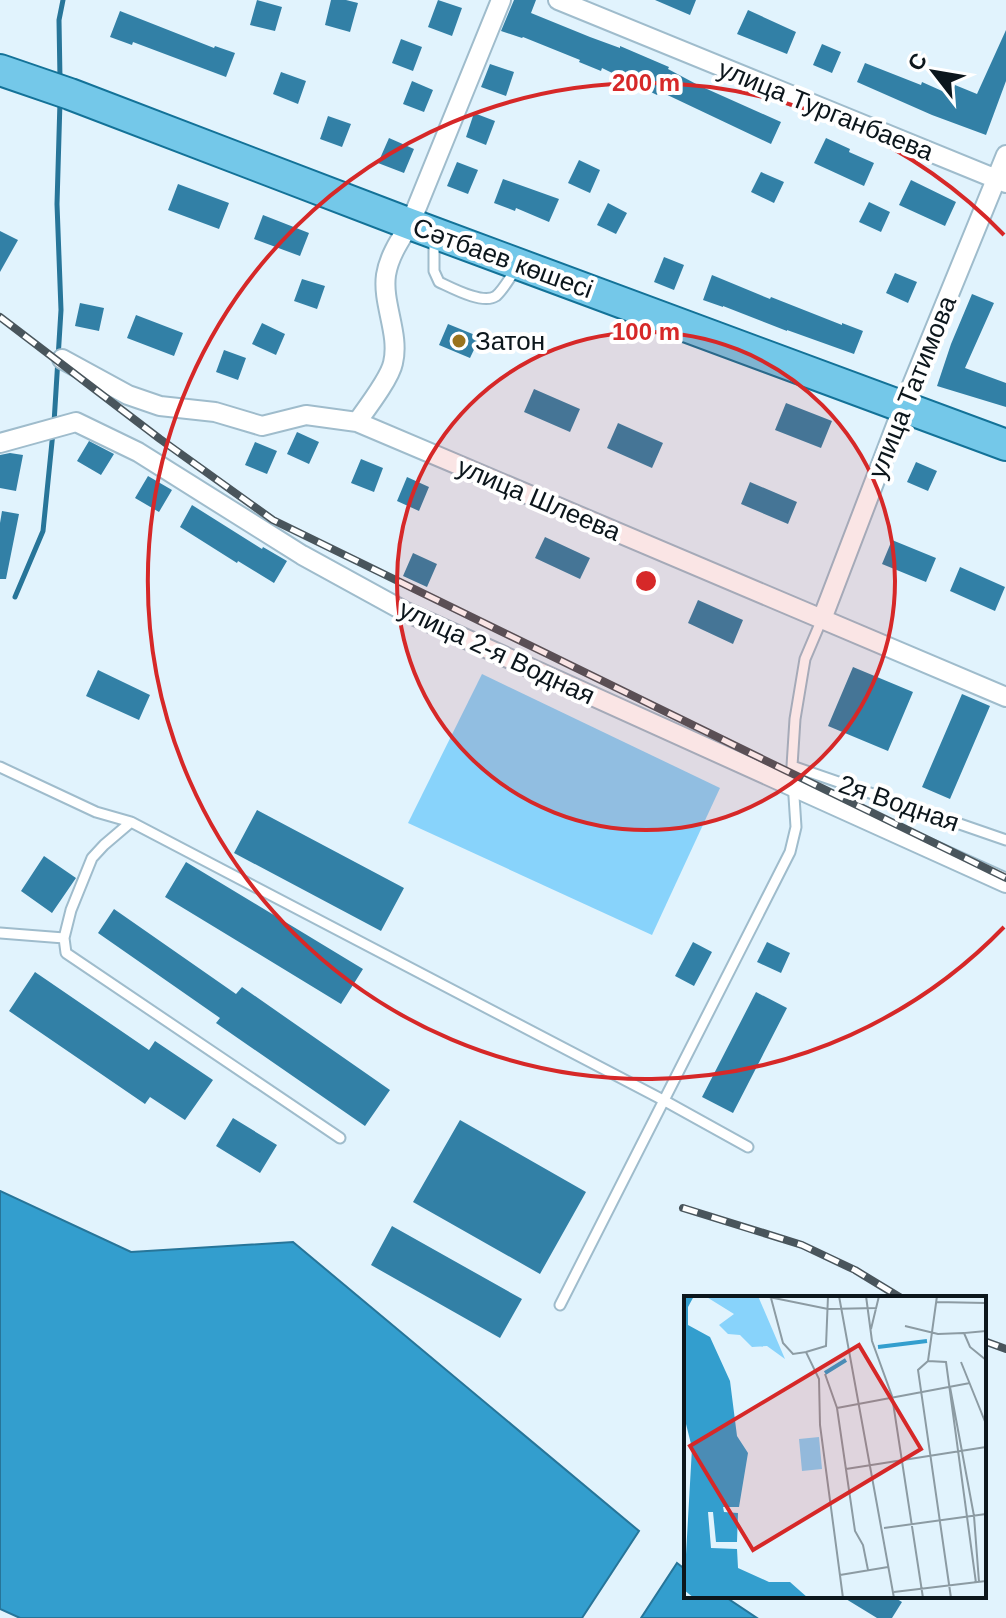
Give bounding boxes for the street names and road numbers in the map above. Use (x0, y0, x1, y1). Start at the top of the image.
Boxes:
street label: улица Турганбаева (714, 53, 938, 167)
street label: Сәтбаев көшесі (409, 212, 597, 304)
street label: улица Татимова (862, 291, 962, 483)
street label: улица Шлеева (453, 451, 626, 547)
street label: улица 2-я Водная (394, 594, 600, 710)
street label: 2я Водная (835, 768, 963, 838)

